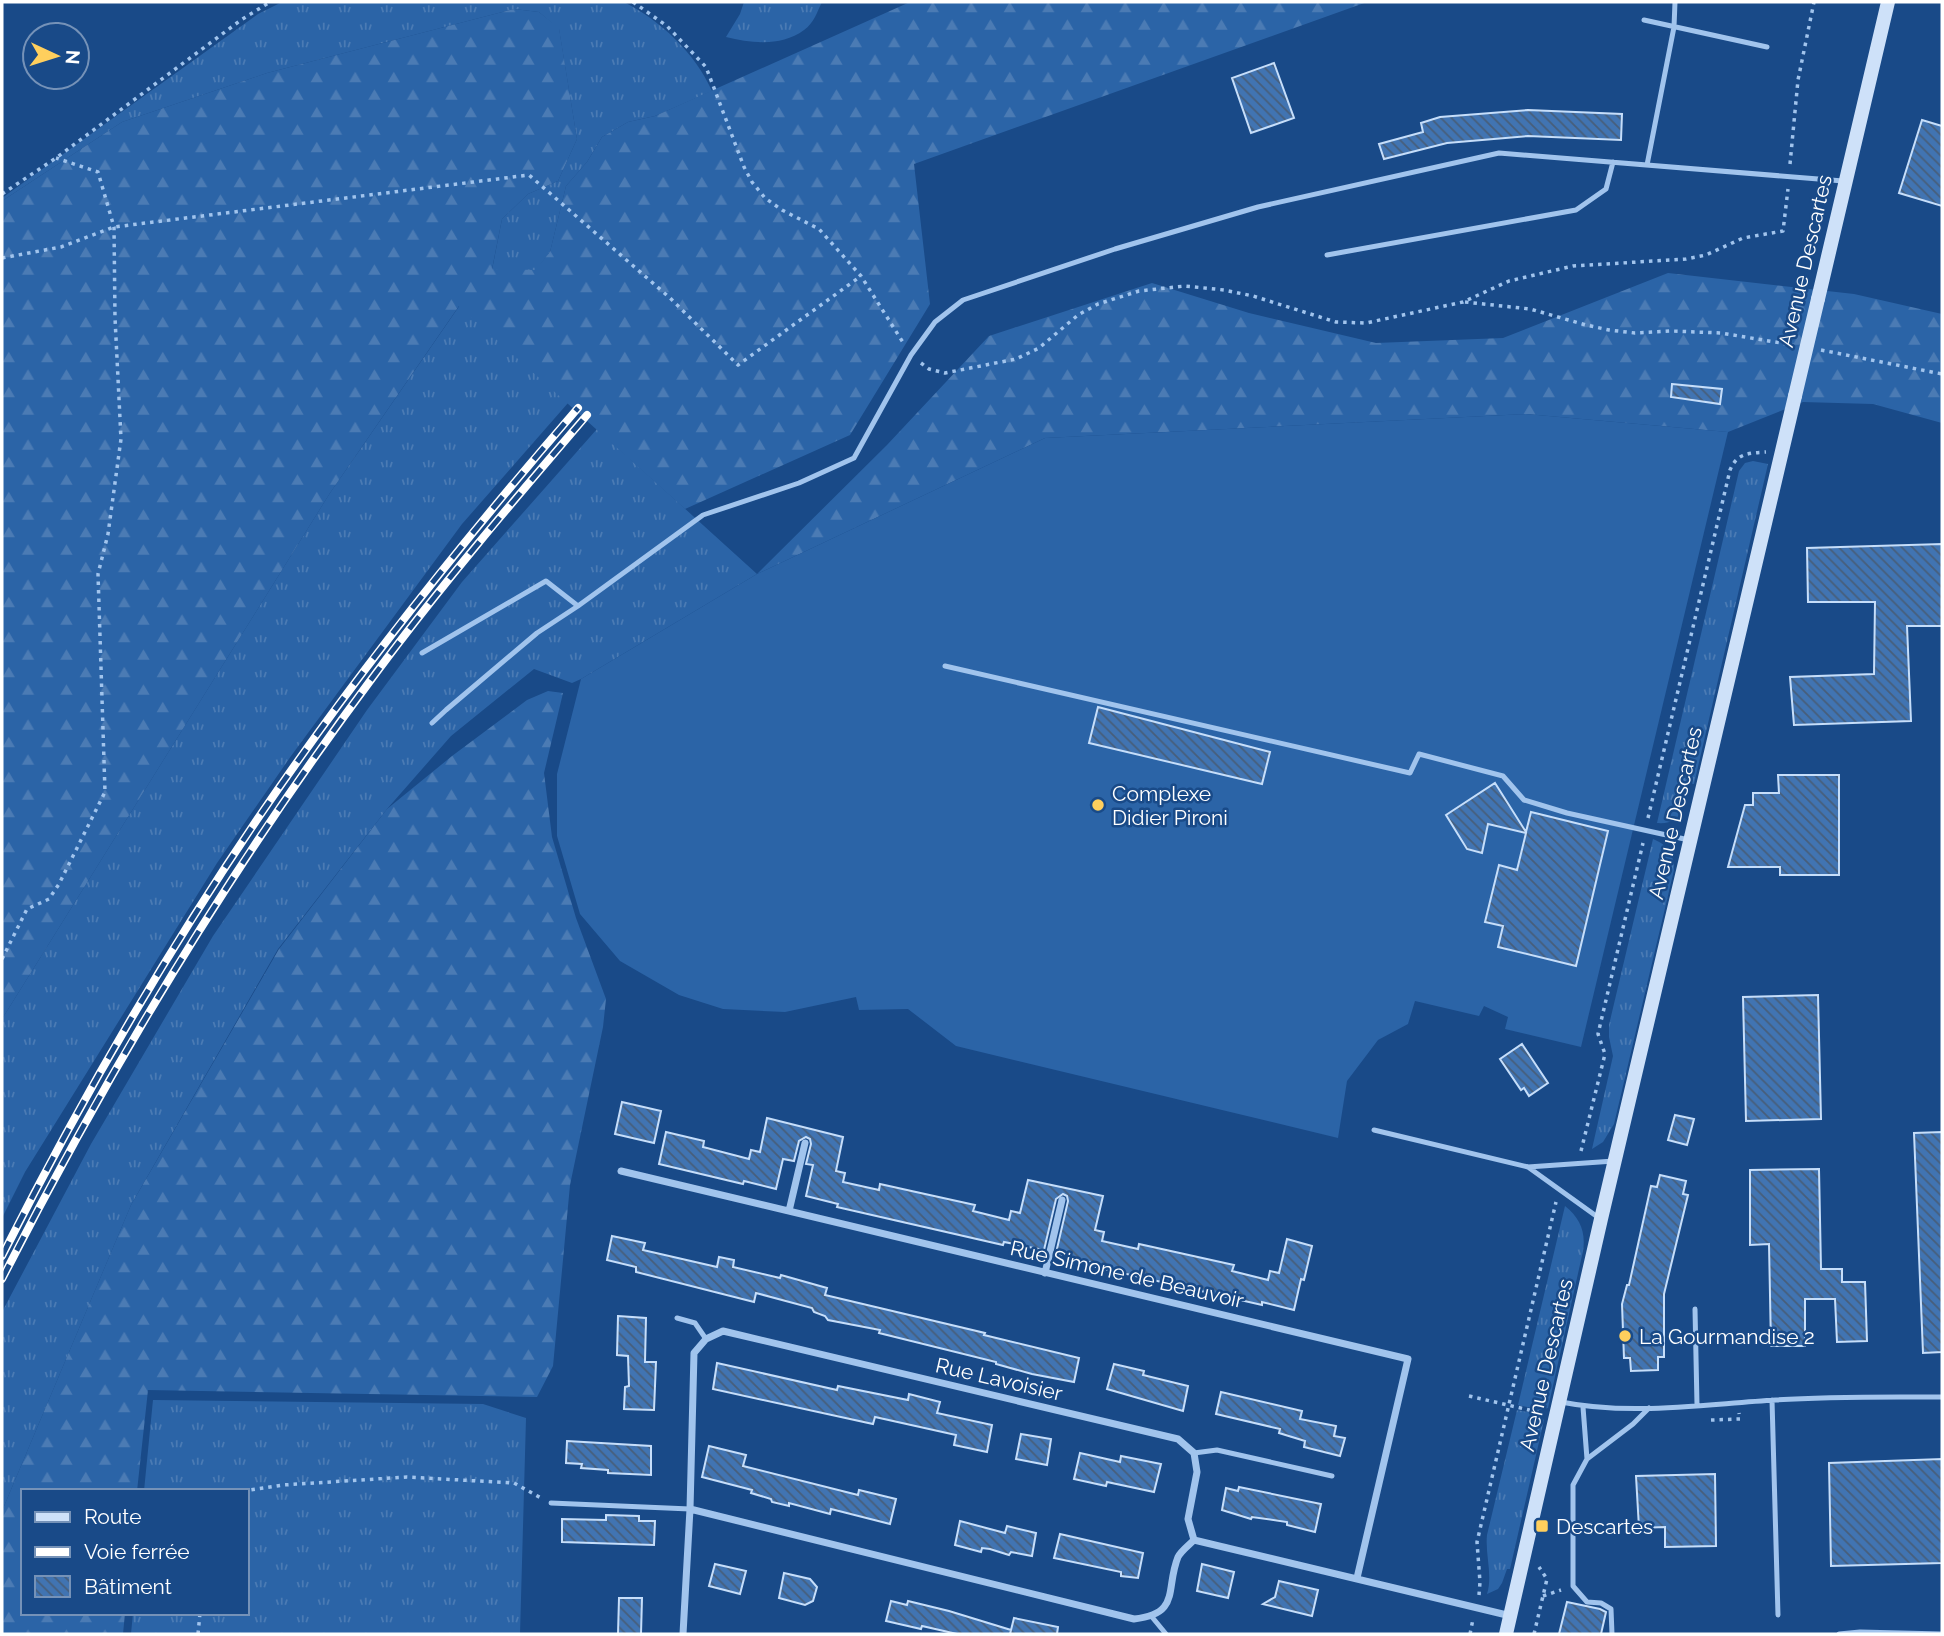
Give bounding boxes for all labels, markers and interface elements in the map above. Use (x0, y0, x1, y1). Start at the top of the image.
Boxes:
north arrow (21, 21, 91, 91)
text: N (61, 49, 84, 65)
street label: Avenue Descartes (1773, 172, 1837, 350)
street label: Avenue Descartes (1643, 724, 1707, 902)
place label: Complexe Didier Pironi (1112, 781, 1228, 830)
marker: Complexe Didier Pironi (1090, 797, 1106, 813)
street label: Rue Simone de Beauvoir (1008, 1235, 1247, 1313)
street label: Avenue Descartes (1514, 1276, 1578, 1454)
place label: La Gourmandise 2 (1639, 1324, 1815, 1349)
marker: La Gourmandise 2 (1617, 1328, 1633, 1344)
street label: Rue Lavoisier (933, 1352, 1065, 1406)
legend (21, 1489, 248, 1615)
text: Route (84, 1504, 142, 1529)
place label: Descartes (1556, 1514, 1653, 1539)
marker: Descartes (1534, 1518, 1550, 1534)
text: Voie ferrée (84, 1539, 190, 1564)
text: Bâtiment (84, 1574, 172, 1599)

